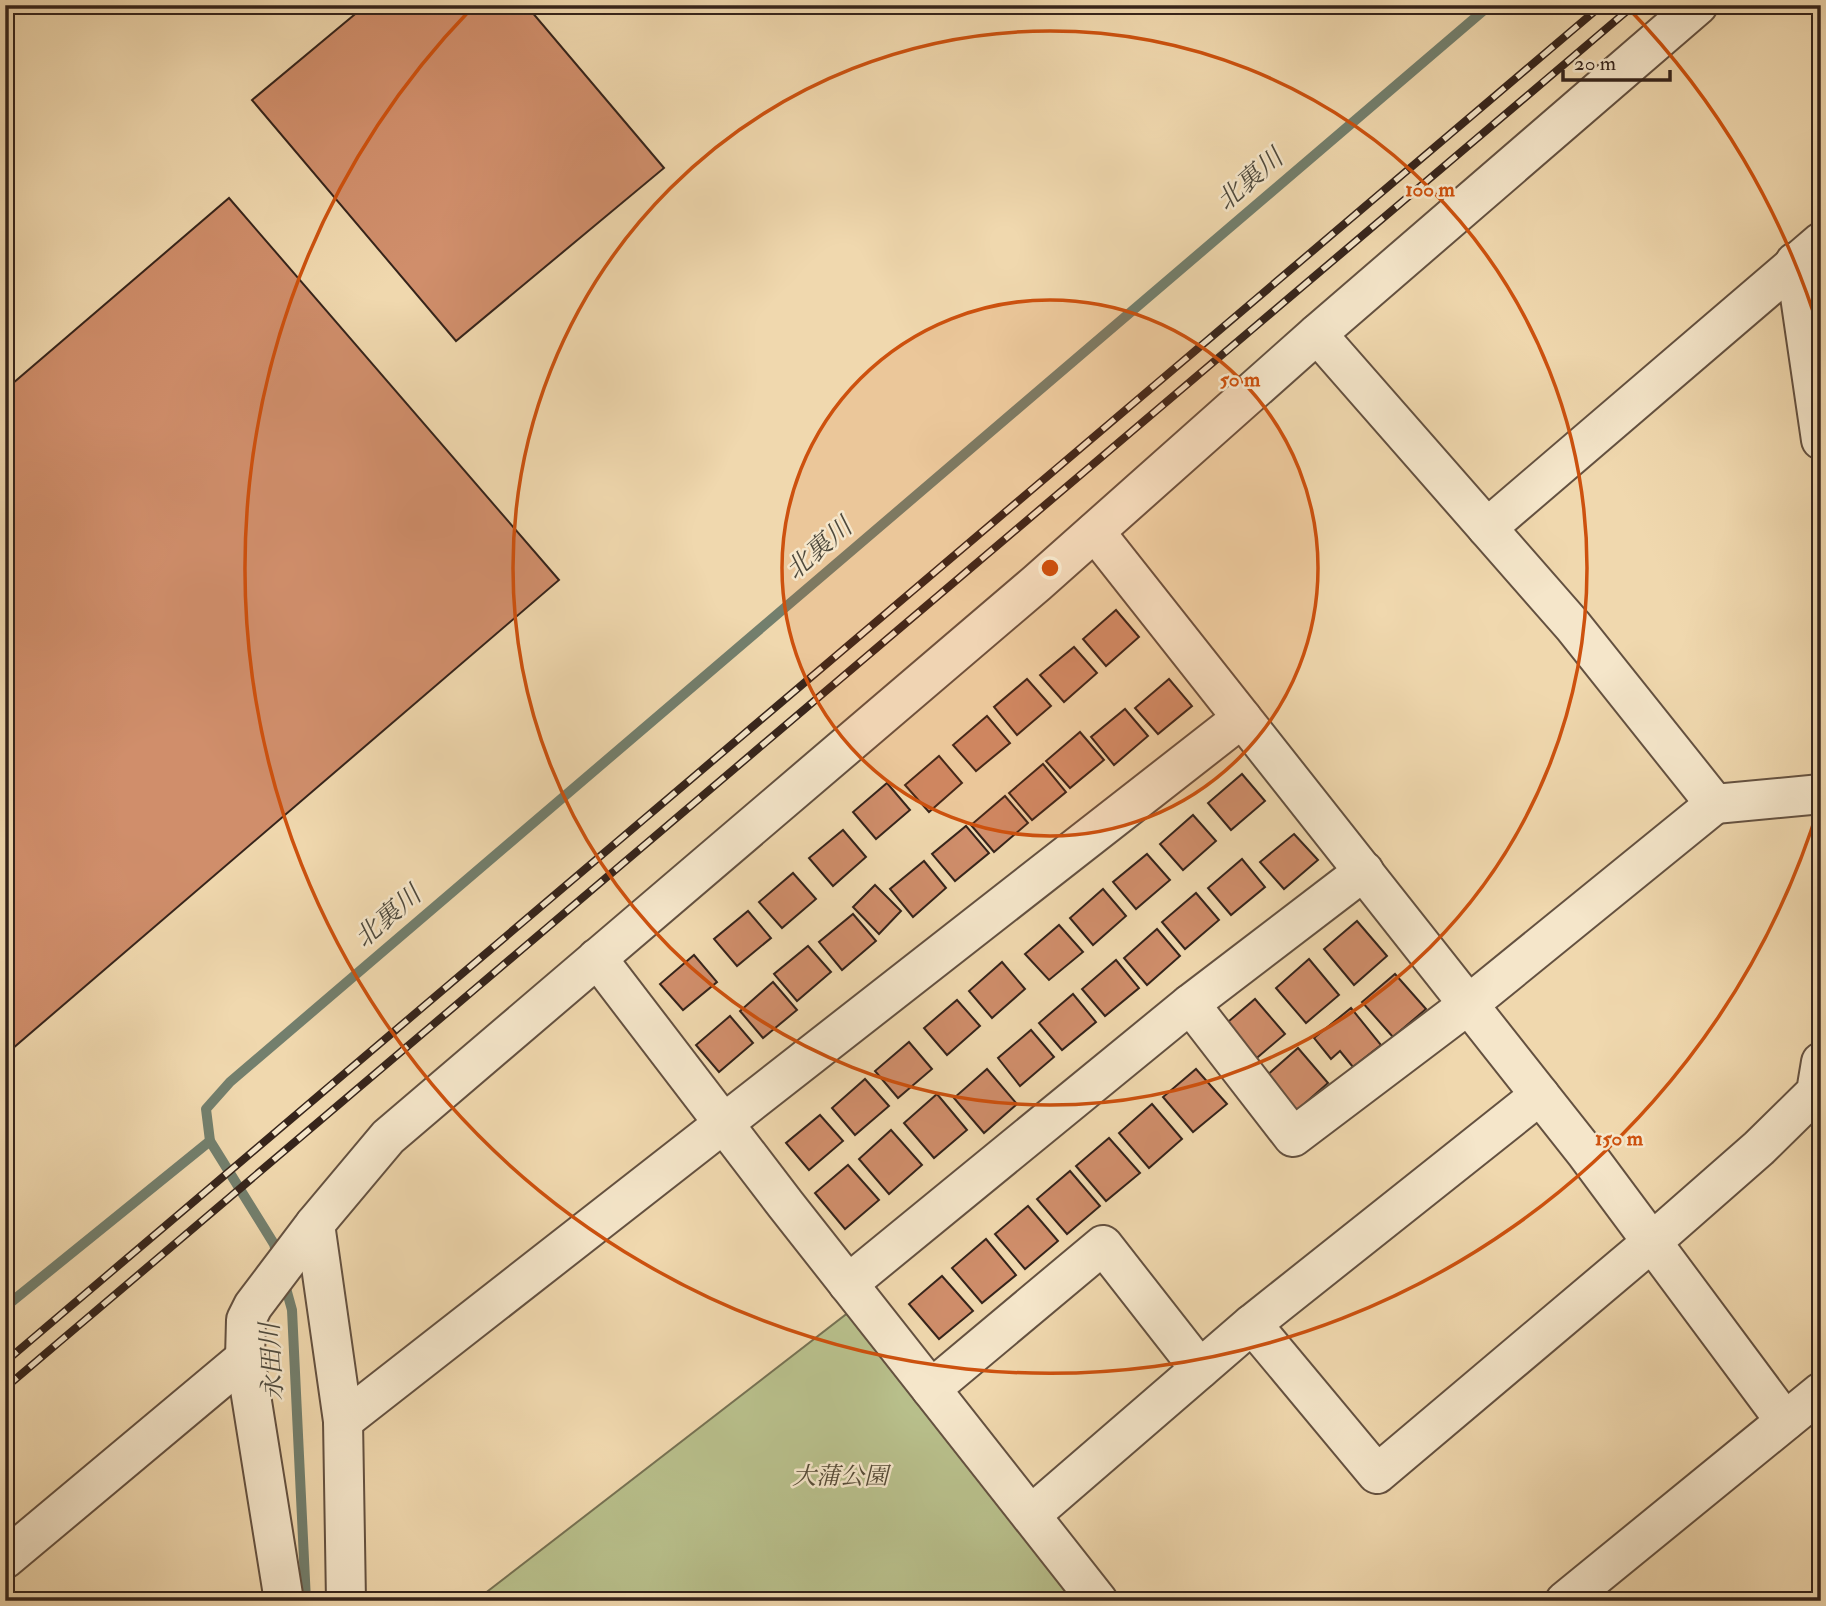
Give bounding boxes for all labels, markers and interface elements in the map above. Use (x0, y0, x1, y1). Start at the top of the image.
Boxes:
scale bar (1563, 38, 1670, 82)
text: 20 m (1574, 50, 1616, 77)
water label: 北裏川 (1210, 140, 1292, 218)
text: 100 m (1405, 176, 1456, 203)
text: 50 m (1220, 366, 1261, 393)
water label: 北裏川 (779, 509, 861, 587)
centre of rings (1038, 556, 1062, 580)
water label: 北裏川 (348, 877, 430, 955)
text: 150 m (1595, 1125, 1644, 1152)
water label: 永田川 (254, 1319, 290, 1402)
park label: 大蒲公園 (792, 1461, 892, 1492)

